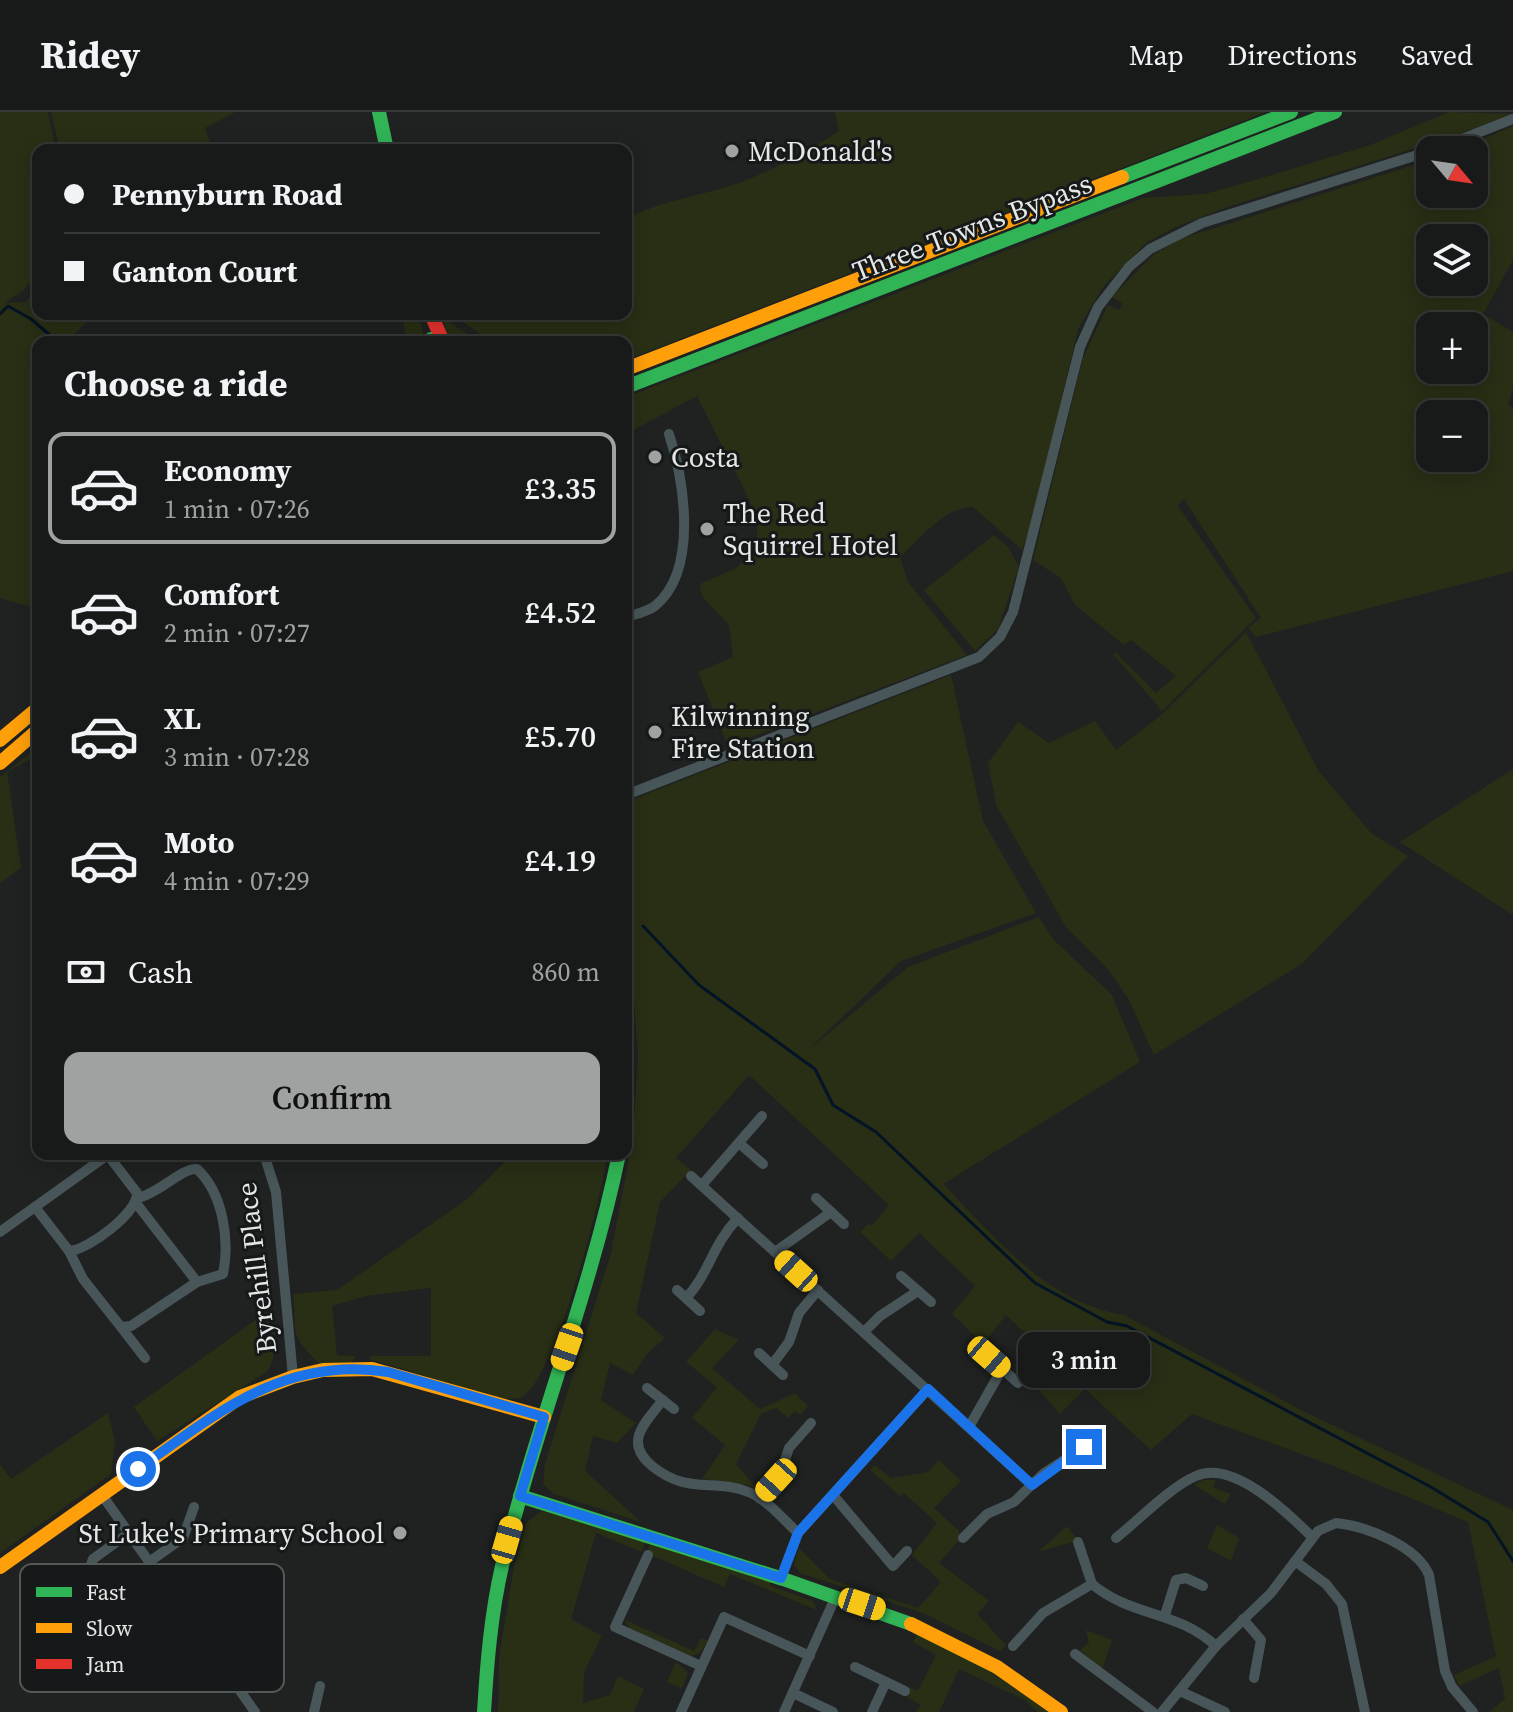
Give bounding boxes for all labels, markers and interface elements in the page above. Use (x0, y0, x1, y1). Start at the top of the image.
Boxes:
text: Ridey (40, 29, 140, 81)
text: Map (1129, 36, 1184, 74)
text: Directions (1228, 36, 1357, 74)
text: Saved (1401, 36, 1473, 74)
place label: McDonald's (748, 132, 893, 170)
north arrow (1416, 136, 1488, 208)
map controls (1416, 136, 1488, 472)
marker: McDonald's (723, 142, 741, 160)
street label: Three Towns Bypass (847, 164, 1097, 290)
text: Pennyburn Road (112, 174, 343, 215)
button: layers (1416, 224, 1488, 296)
text: Ganton Court (112, 251, 297, 292)
button: + (1416, 312, 1488, 384)
text: Choose a ride (64, 359, 287, 408)
button: − (1416, 400, 1488, 472)
place label: Costa (671, 438, 740, 476)
marker: Costa (646, 448, 664, 466)
text: Economy (164, 450, 292, 491)
icon: car (68, 452, 140, 524)
text: £3.35 (525, 468, 596, 509)
text: 1 min · 07:26 (164, 491, 310, 527)
place label: The Red Squirrel Hotel (723, 494, 898, 564)
marker: The Red Squirrel Hotel (698, 520, 716, 538)
text: Comfort (164, 574, 279, 615)
icon: car (68, 576, 140, 648)
text: £4.52 (525, 592, 596, 633)
text: 2 min · 07:27 (164, 615, 310, 651)
place label: Kilwinning Fire Station (671, 697, 815, 767)
text: XL (164, 698, 201, 739)
icon: car (68, 700, 140, 772)
text: £5.70 (525, 716, 596, 757)
marker: Kilwinning Fire Station (646, 723, 664, 741)
text: 3 min · 07:28 (164, 739, 310, 775)
text: Moto (164, 822, 235, 863)
icon: car (68, 824, 140, 896)
text: £4.19 (525, 840, 596, 881)
text: 4 min · 07:29 (164, 863, 310, 899)
icon: cash (64, 950, 108, 994)
text: Cash (128, 952, 193, 993)
text: 860 m (532, 954, 600, 990)
button: Confirm (64, 1052, 600, 1144)
street label: Byrehill Place (227, 1180, 285, 1356)
car (770, 1246, 822, 1296)
car (548, 1320, 586, 1374)
callout: 3 min (1018, 1331, 1150, 1387)
car (963, 1332, 1015, 1382)
text: 3 min (1051, 1342, 1117, 1378)
route end (1066, 1429, 1102, 1465)
route start (120, 1451, 156, 1487)
car (751, 1454, 801, 1506)
place label: St Luke's Primary School (79, 1514, 384, 1552)
car (489, 1514, 525, 1566)
marker: St Luke's Primary School (391, 1524, 409, 1542)
legend (20, 1564, 284, 1692)
text: Fast (86, 1577, 127, 1607)
car (835, 1585, 889, 1623)
text: Slow (86, 1613, 133, 1643)
text: Jam (85, 1649, 125, 1679)

